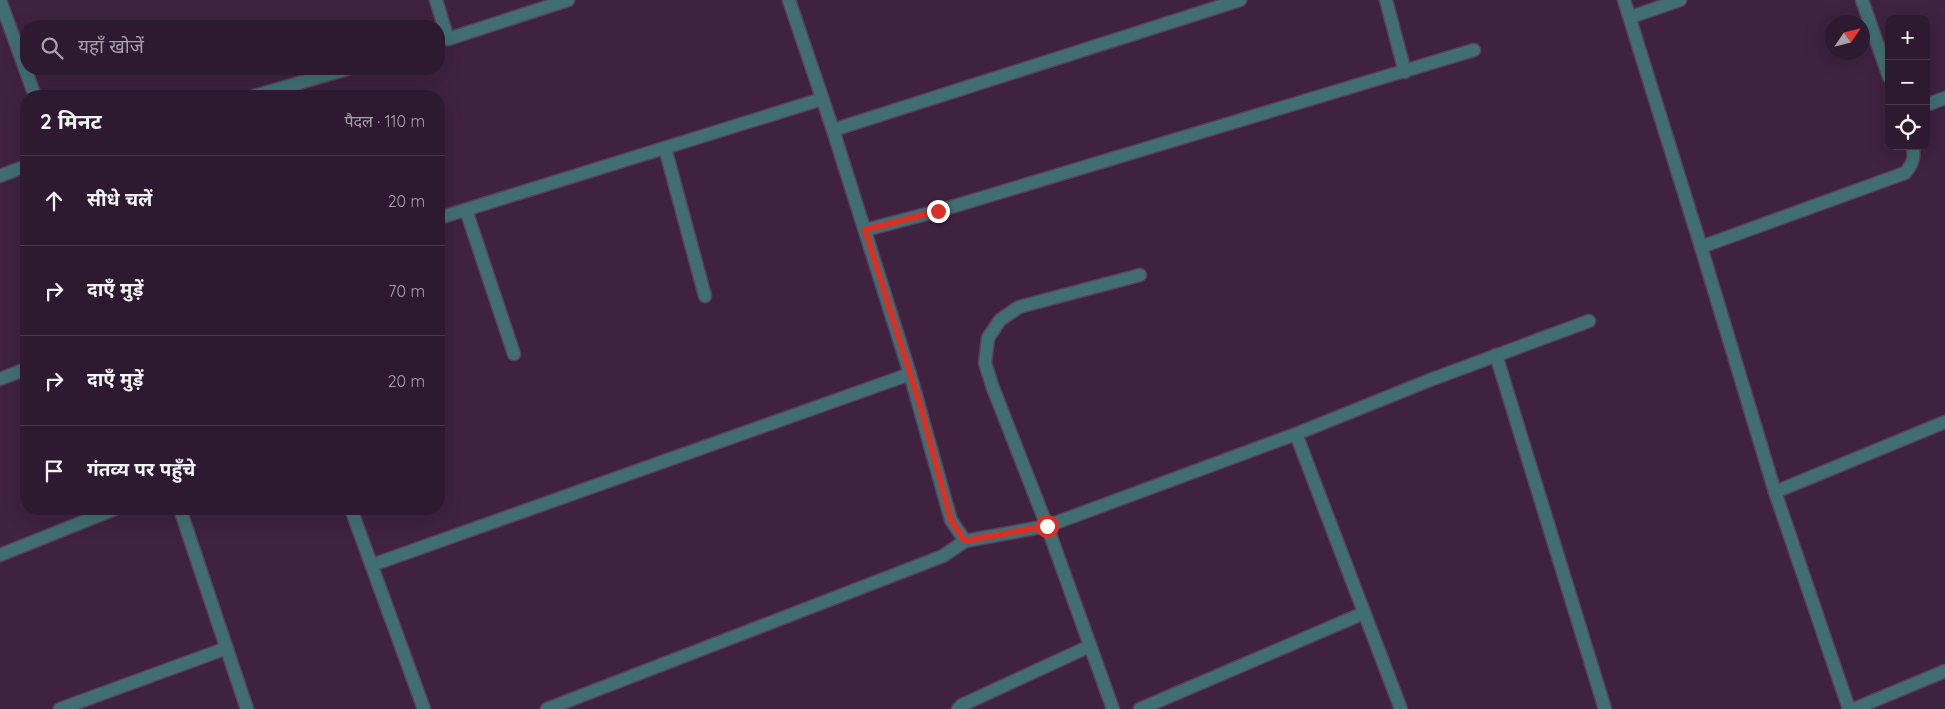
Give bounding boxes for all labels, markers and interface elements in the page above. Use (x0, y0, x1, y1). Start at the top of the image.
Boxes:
north arrow (1825, 15, 1870, 60)
map controls (1885, 15, 1930, 150)
button: + (1885, 15, 1930, 60)
search box (20, 20, 445, 75)
icon: search (38, 34, 66, 62)
text: यहाँ खोजें (78, 34, 144, 58)
button: − (1885, 60, 1930, 105)
button: locate (1885, 105, 1930, 150)
text: 2 मिनट (40, 108, 102, 134)
text: पैदल · 110 m (344, 111, 425, 131)
icon: ahead (40, 187, 68, 215)
text: सीधे चलें (87, 187, 152, 211)
text: 20 m (388, 191, 425, 211)
route end (927, 200, 950, 223)
icon: right (40, 277, 68, 305)
text: दाएँ मुड़ें (87, 277, 143, 301)
text: 70 m (388, 281, 425, 301)
icon: right (40, 367, 68, 395)
text: दाएँ मुड़ें (87, 367, 143, 391)
text: 20 m (388, 371, 425, 391)
icon: arrive (40, 457, 68, 485)
text: गंतव्य पर पहुँचे (87, 457, 195, 481)
route start (1036, 515, 1059, 538)

